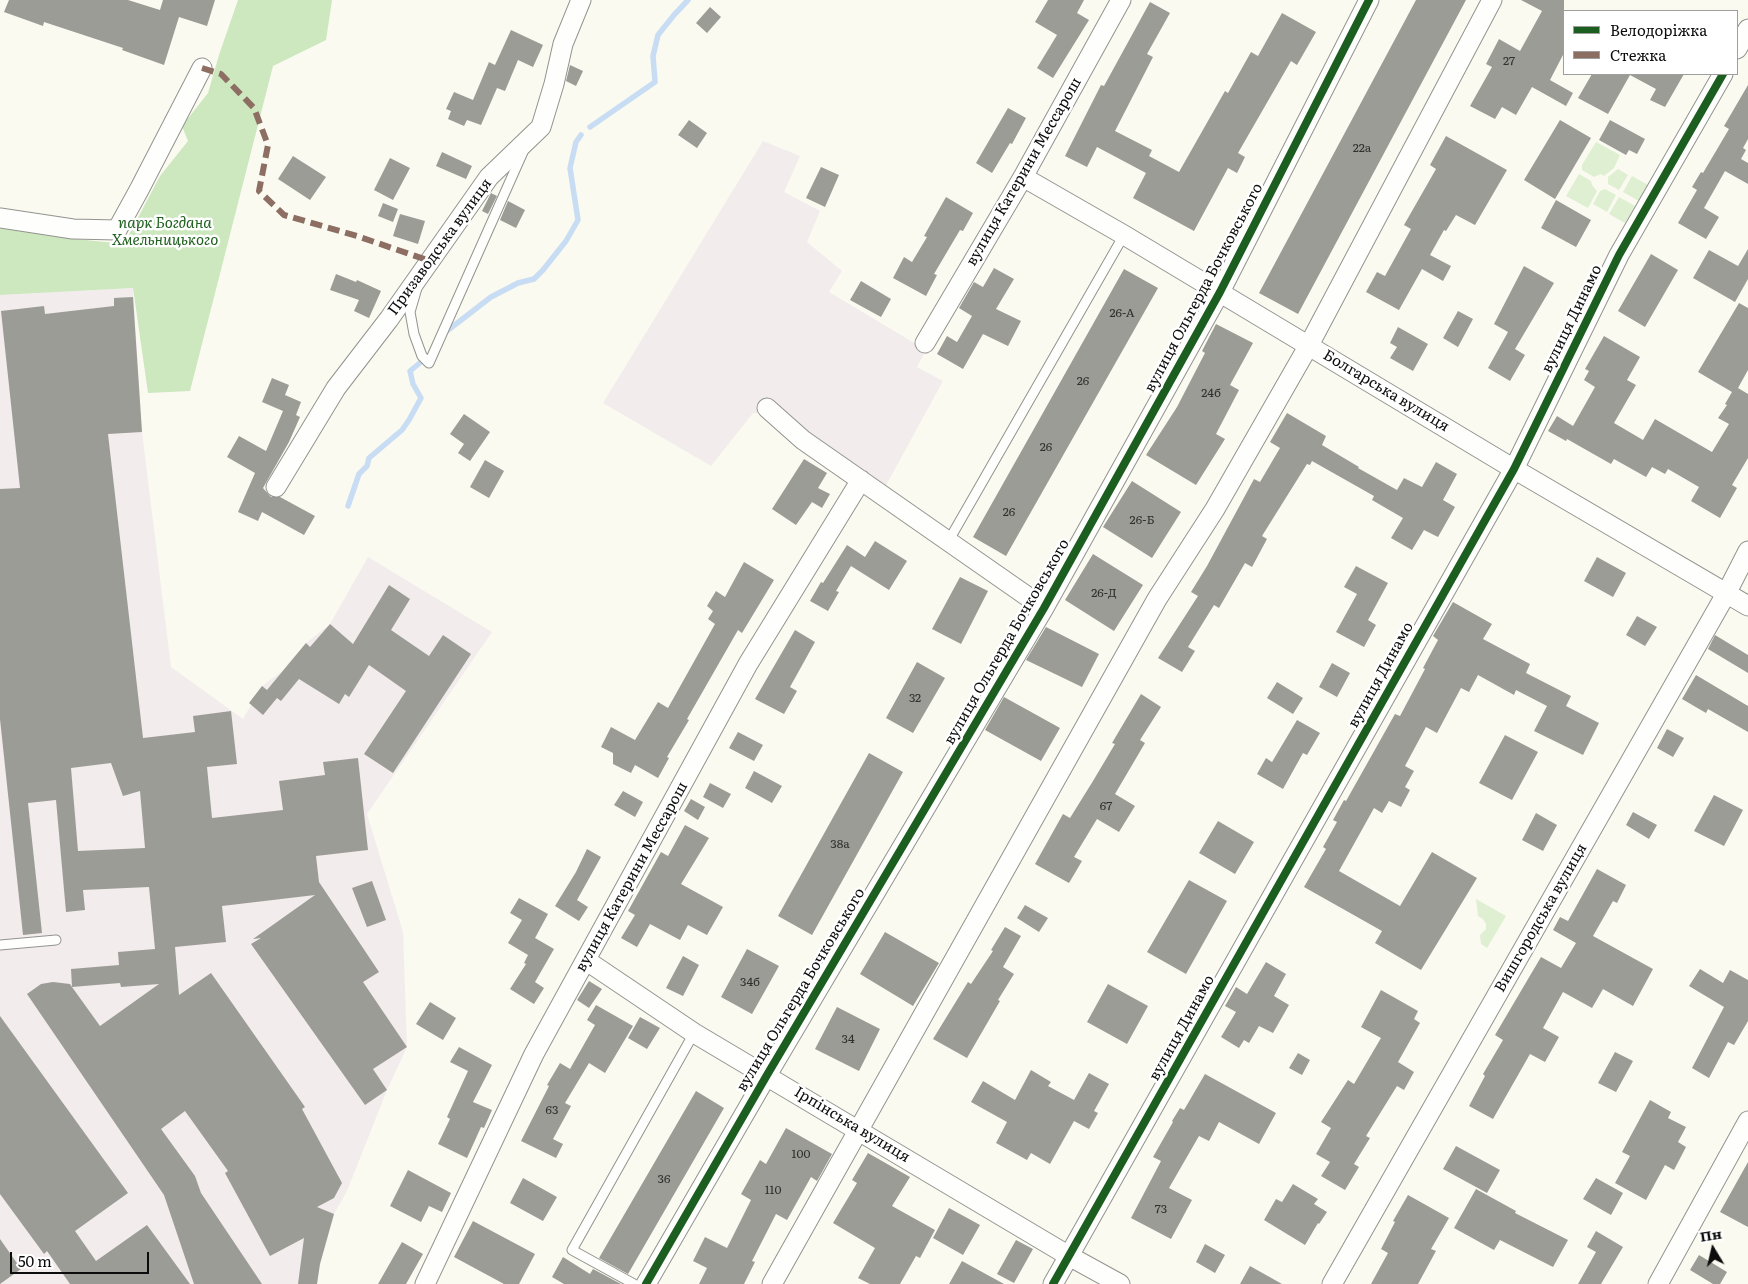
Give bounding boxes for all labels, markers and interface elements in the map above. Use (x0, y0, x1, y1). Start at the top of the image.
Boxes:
legend (1563, 10, 1738, 75)
text: Велодоріжка (1610, 18, 1707, 41)
text: Стежка (1610, 43, 1666, 66)
house number: 27 (1503, 54, 1515, 68)
street label: вулиця Катерини Мессарош (963, 75, 1085, 269)
house number: 22а (1353, 141, 1371, 155)
street label: Призаводська вулиця (384, 175, 496, 319)
street label: вулиця Ольгерда Бочковського (1141, 180, 1267, 396)
park label: парк Богдана Хмельницького (112, 215, 218, 250)
street label: вулиця Динамо (1538, 262, 1606, 376)
house number: 26-А (1109, 306, 1135, 320)
street label: Болгарська вулиця (1320, 346, 1452, 436)
house number: 26 (1077, 374, 1089, 388)
house number: 24б (1201, 386, 1221, 400)
house number: 26 (1040, 440, 1052, 454)
house number: 26 (1003, 505, 1015, 519)
house number: 26-Б (1130, 513, 1154, 527)
street label: вулиця Ольгерда Бочковського (941, 536, 1073, 748)
house number: 26-Д (1091, 586, 1117, 600)
street label: вулиця Динамо (1345, 619, 1417, 731)
house number: 32 (909, 691, 921, 705)
street label: вулиця Катерини Мессарош (572, 779, 692, 975)
house number: 67 (1100, 799, 1112, 813)
house number: 38а (830, 837, 850, 851)
street label: Вишгородська вулиця (1491, 841, 1591, 995)
street label: вулиця Ольгерда Бочковського (733, 885, 869, 1095)
street label: вулиця Динамо (1146, 972, 1218, 1084)
house number: 34б (740, 975, 760, 989)
house number: 34 (841, 1032, 855, 1046)
street label: Ірпінська вулиця (791, 1083, 913, 1167)
house number: 63 (546, 1103, 558, 1117)
house number: 100 (792, 1147, 810, 1161)
house number: 36 (658, 1172, 670, 1186)
house number: 110 (765, 1183, 781, 1197)
house number: 73 (1155, 1202, 1167, 1216)
text: Пн (1698, 1223, 1723, 1246)
north arrow (1688, 1224, 1738, 1274)
scale bar (12, 1242, 151, 1274)
text: 50 m (18, 1249, 52, 1272)

